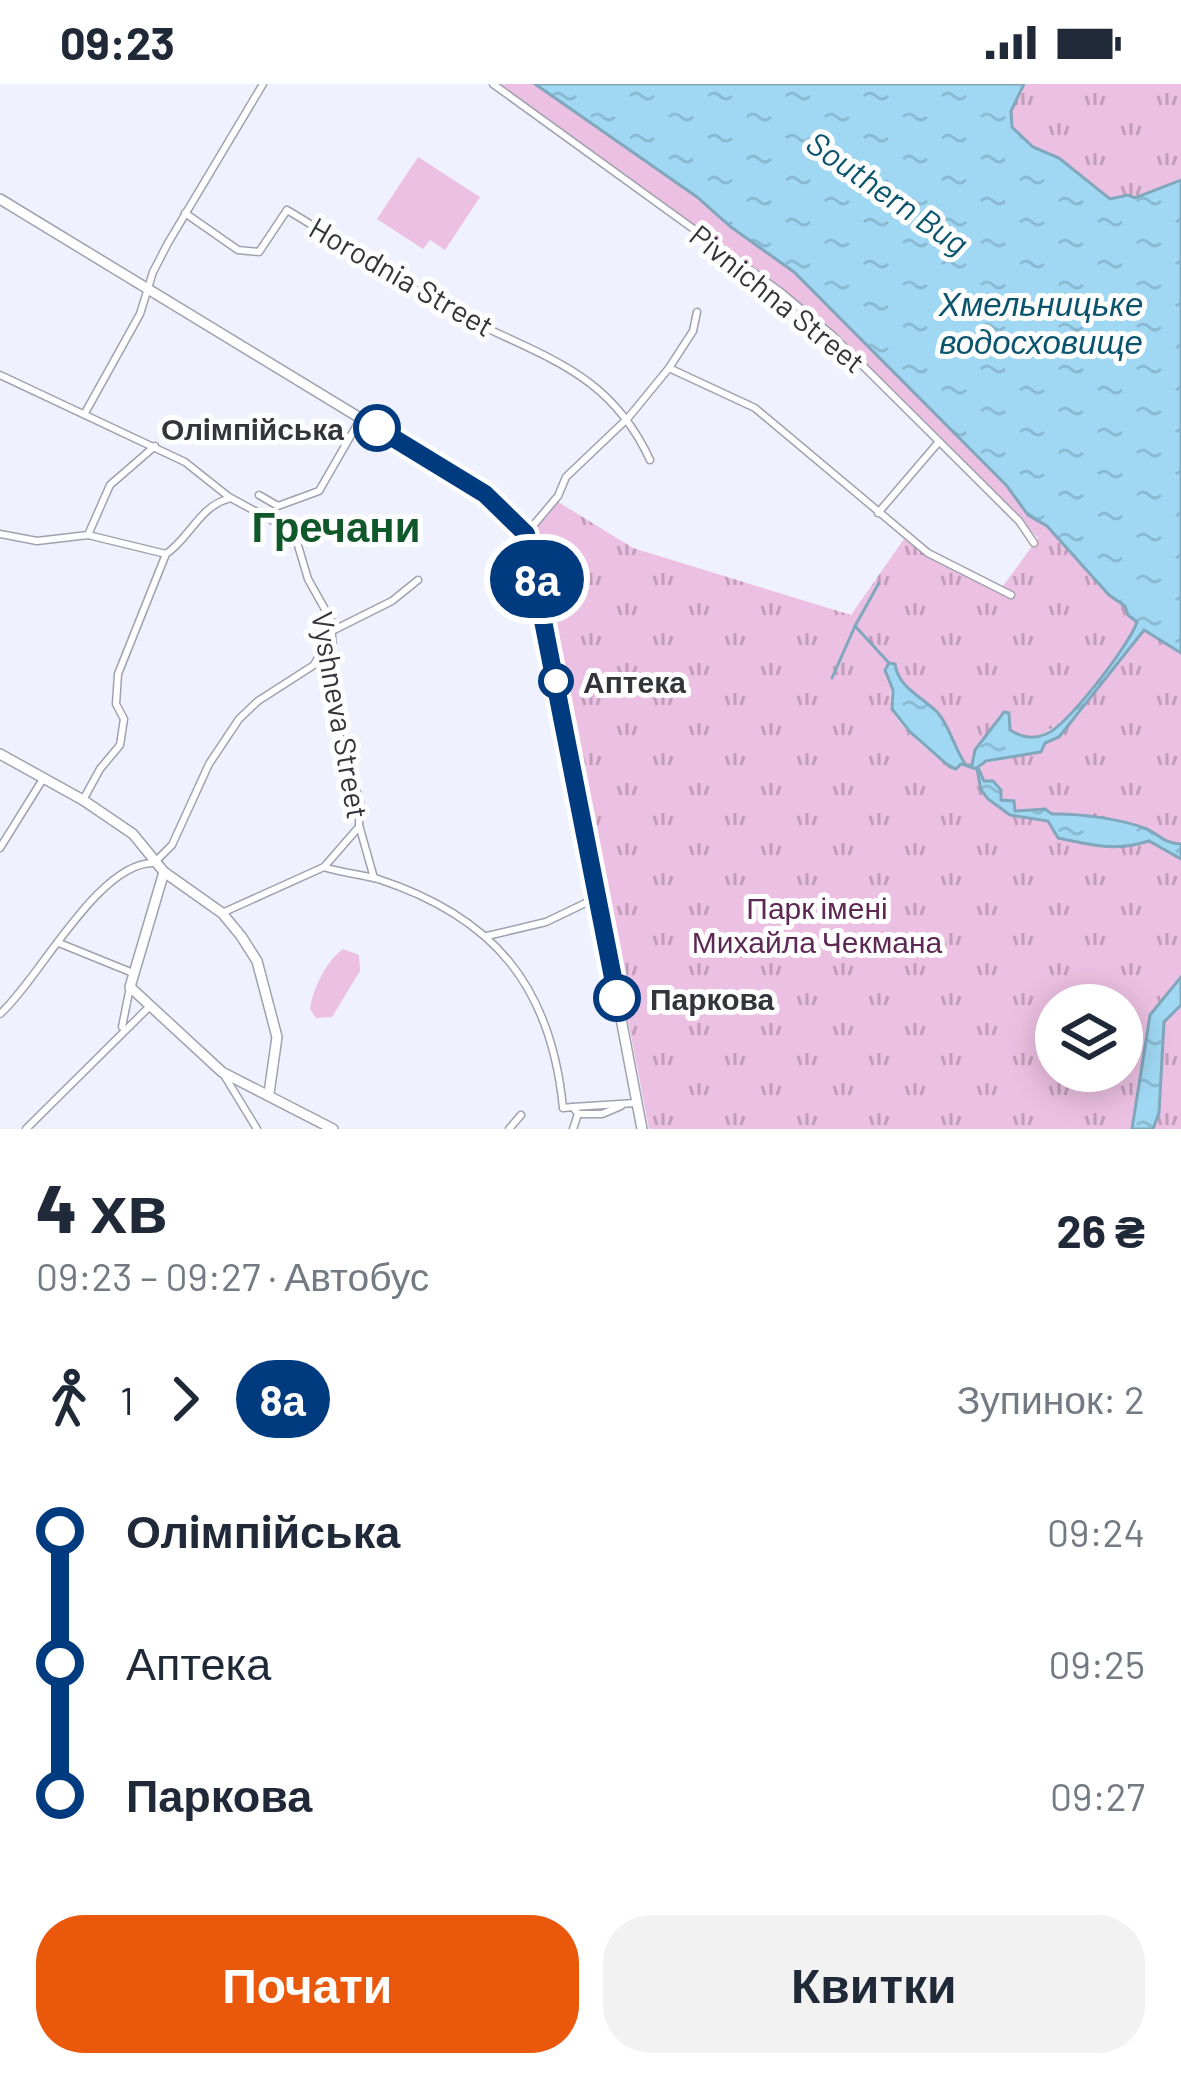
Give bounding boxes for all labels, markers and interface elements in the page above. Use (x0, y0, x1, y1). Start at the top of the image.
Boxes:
text: 09:23 (60, 15, 175, 69)
water label: Southern Bug (799, 122, 977, 262)
street label: Horodnia Street (304, 209, 500, 343)
street label: Pivnichna Street (683, 216, 873, 380)
water label: Хмельницьке водосховище (938, 283, 1143, 361)
marker: Олiмпiйська (355, 406, 399, 450)
place label: Олiмпiйська (161, 410, 344, 446)
district label: Гречани (251, 500, 421, 551)
line badge: 8а (483, 540, 591, 618)
text: 8а (514, 554, 560, 604)
street label: Vyshneva Street (305, 609, 377, 821)
place label: Аптека (583, 663, 686, 699)
marker: Аптека (540, 665, 572, 697)
park label: Парк імені Михайла Чекмана (692, 889, 943, 959)
marker: Паркова (595, 976, 639, 1020)
place label: Паркова (650, 980, 775, 1016)
map controls (1035, 984, 1143, 1092)
button: layers (1035, 984, 1143, 1092)
text: 4 хв (36, 1167, 168, 1246)
text: 26 ₴ (1057, 1203, 1145, 1257)
text: 09:23 – 09:27 · Автобус (36, 1252, 429, 1299)
icon: walk (36, 1366, 102, 1432)
icon: forward (152, 1366, 218, 1432)
text: 8а (260, 1374, 306, 1424)
text: Зупинок: 2 (957, 1375, 1145, 1422)
text: 1 (120, 1376, 134, 1423)
text: Олiмпiйська (126, 1503, 400, 1557)
text: 09:24 (1047, 1508, 1145, 1555)
text: Аптека (126, 1635, 271, 1689)
text: 09:25 (1048, 1640, 1145, 1687)
text: Паркова (126, 1767, 312, 1821)
text: 09:27 (1050, 1772, 1145, 1819)
button: Почати (36, 1915, 579, 2053)
button: Квитки (603, 1915, 1145, 2053)

